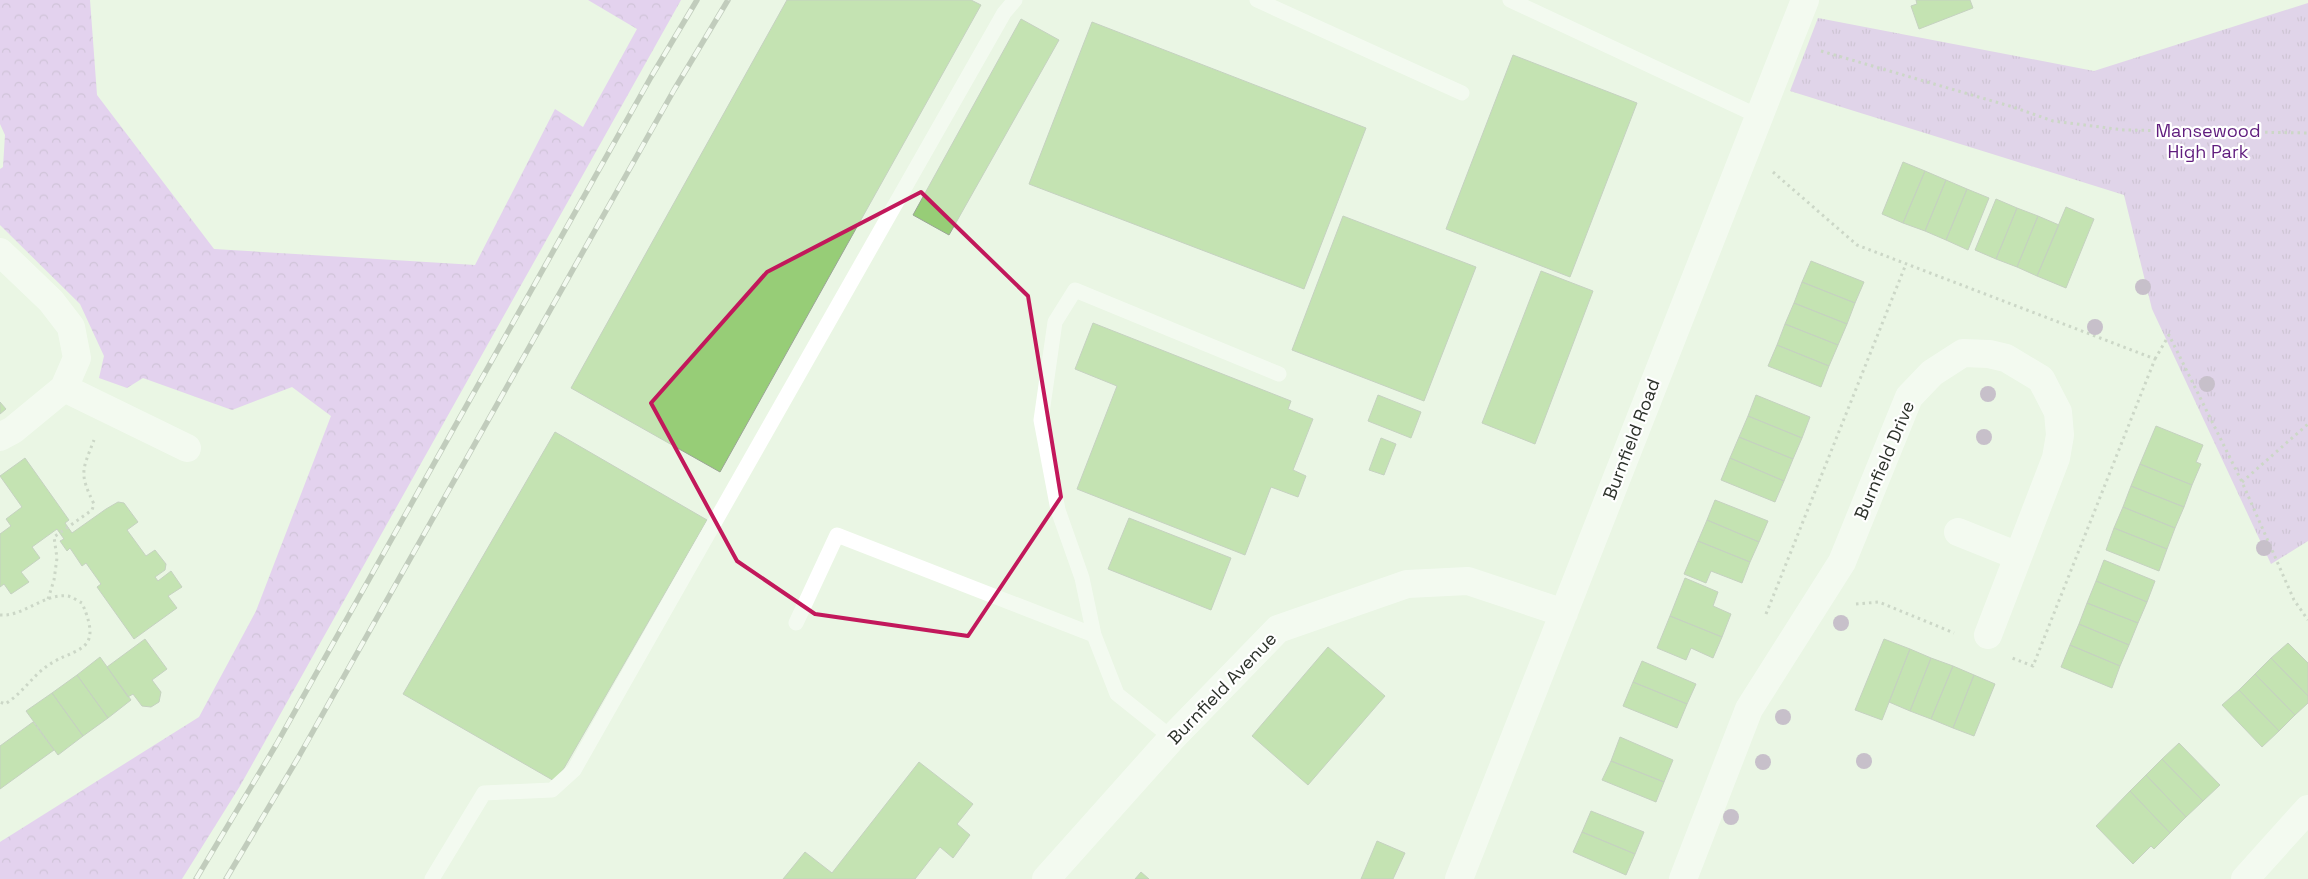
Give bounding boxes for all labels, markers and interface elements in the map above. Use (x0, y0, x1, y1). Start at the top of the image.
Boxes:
park label: Mansewood High Park (2155, 119, 2261, 163)
street label: Burnfield Road (1597, 375, 1665, 503)
street label: Burnfield Drive (1849, 397, 1919, 523)
street label: Burnfield Avenue (1163, 627, 1281, 749)

